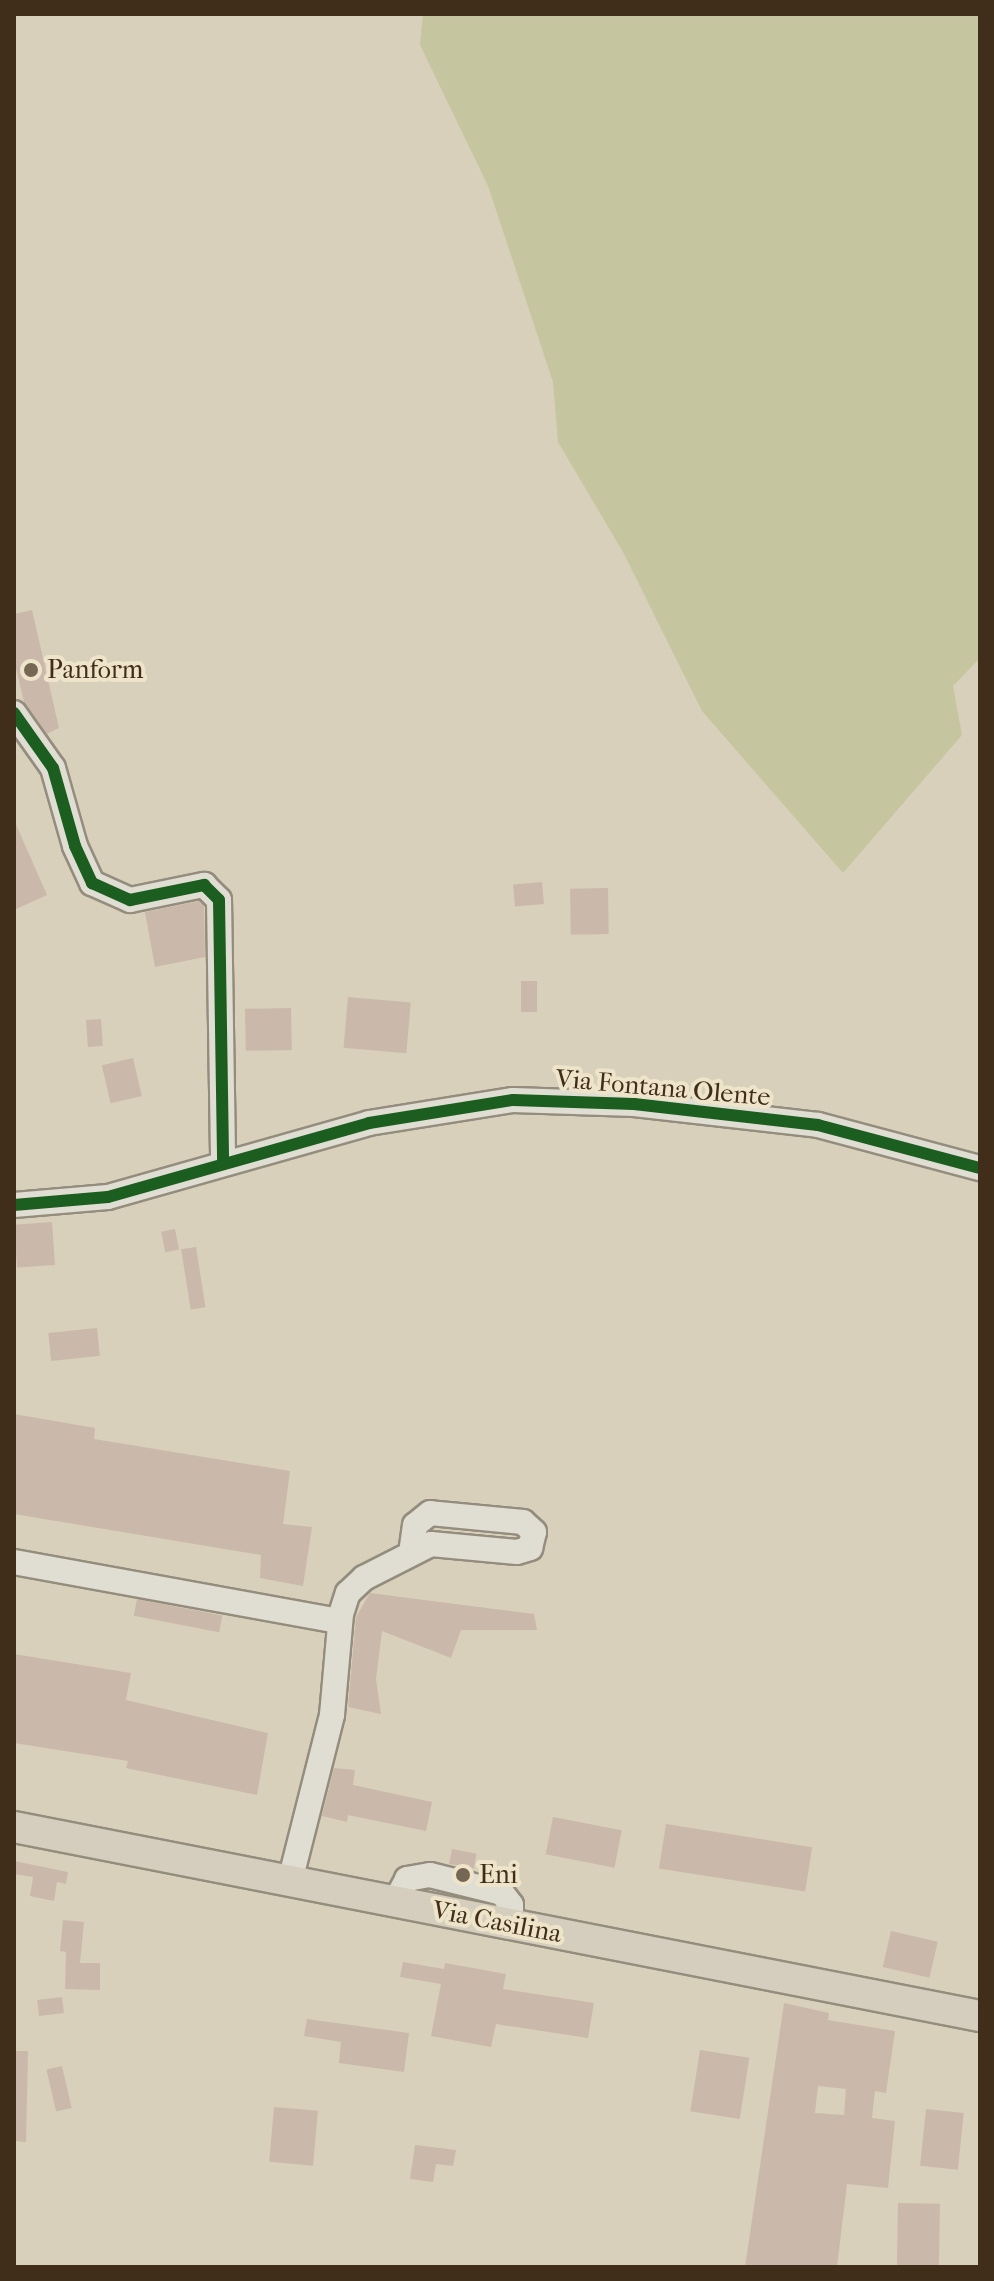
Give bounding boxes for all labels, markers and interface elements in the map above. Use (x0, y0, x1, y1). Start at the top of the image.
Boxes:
place label: Panform (47, 654, 143, 686)
marker: Panform (22, 661, 40, 679)
street label: Via Fontana Olente (554, 1063, 772, 1113)
place label: Eni (479, 1859, 518, 1891)
marker: Eni (454, 1866, 472, 1884)
street label: Via Casilina (430, 1894, 564, 1950)

